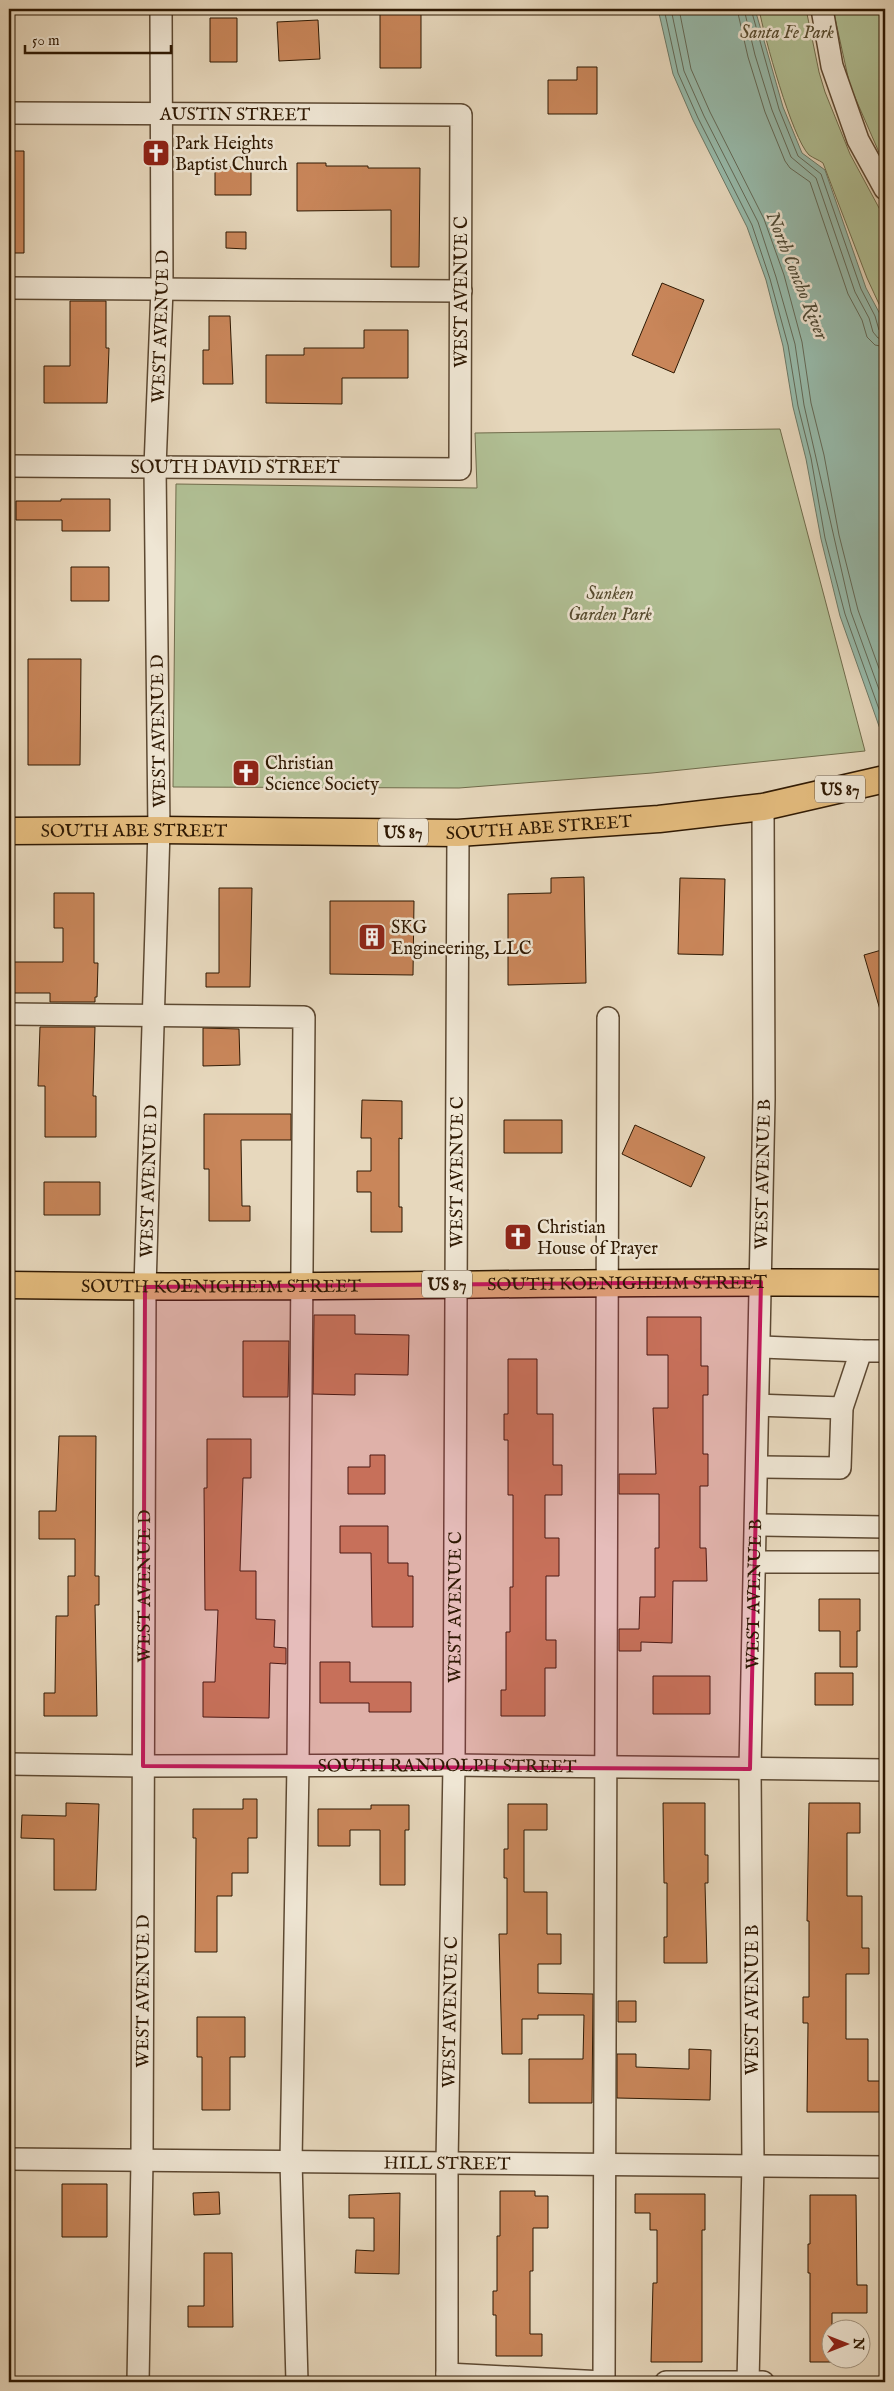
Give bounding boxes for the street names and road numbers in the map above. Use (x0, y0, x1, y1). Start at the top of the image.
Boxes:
street label: AUSTIN STREET (159, 104, 310, 127)
street label: WEST AVENUE C (451, 216, 474, 368)
street label: WEST AVENUE D (148, 250, 175, 403)
street label: SOUTH DAVID STREET (130, 457, 340, 480)
street label: WEST AVENUE D (147, 654, 172, 808)
road number: US 87 (815, 776, 865, 802)
street label: SOUTH ABE STREET (446, 811, 633, 846)
road number: US 87 (378, 819, 428, 846)
street label: SOUTH ABE STREET (41, 820, 227, 844)
street label: WEST AVENUE C (446, 1096, 470, 1248)
street label: WEST AVENUE B (751, 1099, 777, 1250)
street label: WEST AVENUE D (136, 1104, 164, 1258)
road number: US 87 (422, 1270, 472, 1298)
street label: SOUTH KOENIGHEIM STREET (487, 1272, 767, 1297)
street label: SOUTH KOENIGHEIM STREET (81, 1276, 361, 1299)
street label: WEST AVENUE D (134, 1509, 157, 1663)
street label: WEST AVENUE B (742, 1518, 768, 1670)
street label: WEST AVENUE C (444, 1531, 468, 1683)
street label: SOUTH RANDOLPH STREET (317, 1755, 577, 1779)
street label: WEST AVENUE D (132, 1914, 156, 2068)
street label: WEST AVENUE B (742, 1925, 765, 2075)
street label: WEST AVENUE C (438, 1936, 464, 2088)
street label: HILL STREET (383, 2152, 510, 2177)

